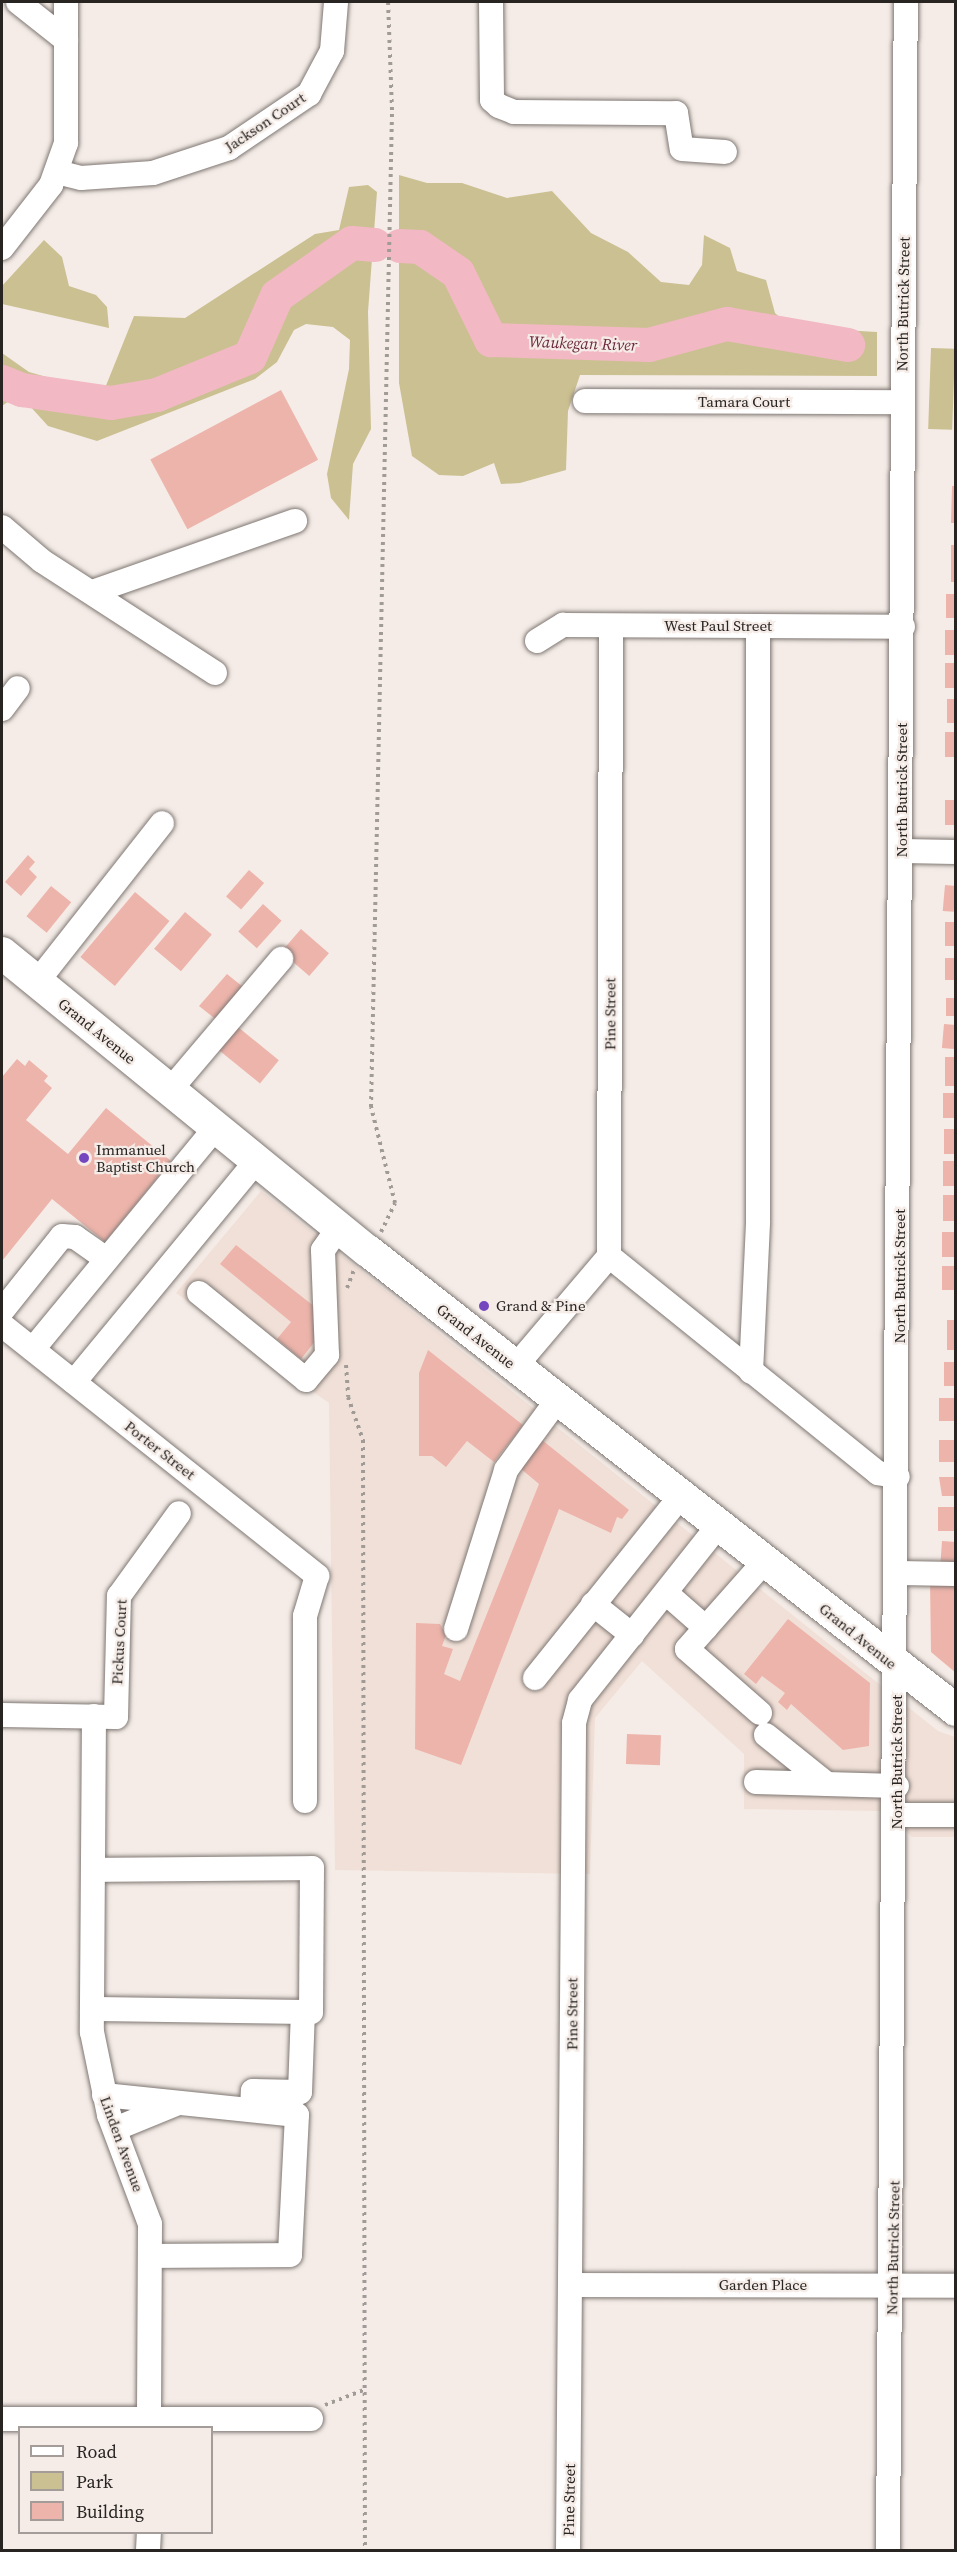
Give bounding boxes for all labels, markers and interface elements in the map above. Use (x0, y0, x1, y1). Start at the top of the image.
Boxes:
street label: Jackson Court (221, 88, 309, 156)
street label: North Butrick Street (893, 237, 913, 371)
water label: Waukegan River (529, 332, 637, 354)
street label: Tamara Court (698, 393, 790, 411)
street label: West Paul Street (664, 617, 772, 635)
street label: North Butrick Street (893, 723, 911, 857)
street label: Pine Street (601, 978, 619, 1050)
street label: Grand Avenue (55, 994, 139, 1068)
place label: Immanuel Baptist Church (96, 1140, 195, 1175)
marker: Immanuel Baptist Church (77, 1151, 91, 1165)
street label: North Butrick Street (891, 1209, 909, 1343)
place label: Grand & Pine (496, 1297, 586, 1315)
marker: Grand & Pine (477, 1299, 491, 1313)
street label: Grand Avenue (433, 1300, 519, 1372)
street label: Porter Street (121, 1417, 199, 1483)
street label: Pickus Court (108, 1599, 130, 1685)
street label: Grand Avenue (816, 1599, 900, 1673)
street label: North Butrick Street (888, 1695, 906, 1829)
street label: Pine Street (563, 1978, 581, 2050)
street label: Linden Avenue (96, 2094, 148, 2194)
street label: North Butrick Street (883, 2181, 903, 2315)
street label: Garden Place (719, 2276, 807, 2294)
legend (18, 2426, 213, 2534)
text: Road (76, 2439, 117, 2464)
street label: Pine Street (559, 2464, 579, 2536)
text: Park (76, 2469, 113, 2494)
text: Building (76, 2499, 144, 2524)

